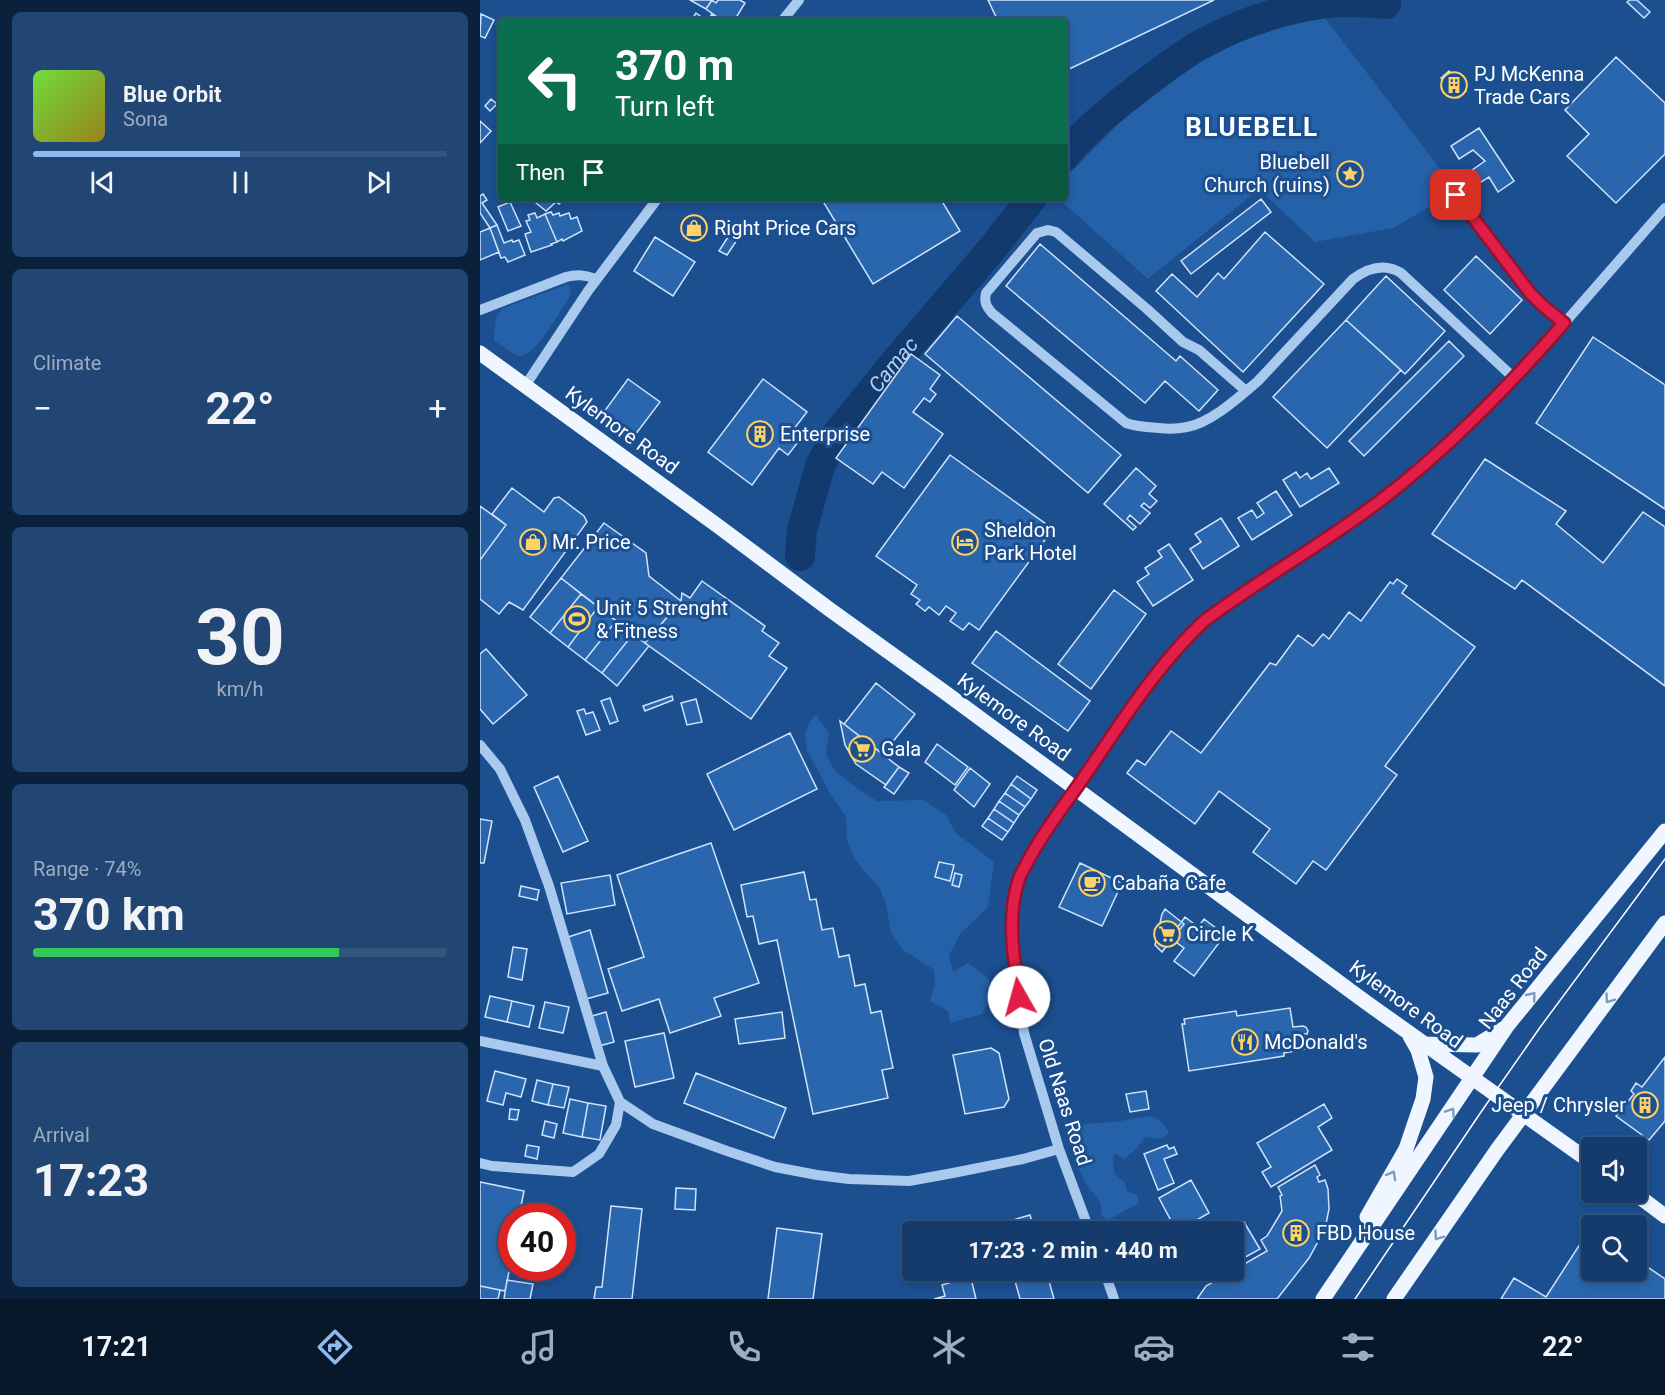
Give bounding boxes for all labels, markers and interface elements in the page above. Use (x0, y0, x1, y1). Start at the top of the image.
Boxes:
text: 370 m (615, 41, 734, 90)
icon: left (516, 42, 594, 120)
place label: PJ McKenna Trade Cars (1474, 62, 1584, 109)
building icon: PJ McKenna Trade Cars (1439, 70, 1469, 100)
text: Blue Orbit (123, 82, 221, 107)
text: Turn left (615, 91, 715, 123)
text: Sona (123, 107, 168, 131)
district label: BLUEBELL (1185, 112, 1319, 142)
place label: Bluebell Church (ruins) (1204, 150, 1330, 197)
icon: arrive (577, 156, 610, 189)
place icon: Bluebell Church (ruins) (1335, 159, 1365, 189)
text: Then (516, 160, 565, 185)
icon: previous (86, 166, 119, 199)
icon: pause (224, 166, 257, 199)
icon: next (362, 166, 395, 199)
pin (1430, 169, 1481, 220)
icon: arrive (1439, 178, 1472, 211)
shop icon: Right Price Cars (679, 213, 709, 243)
place label: Right Price Cars (714, 216, 856, 240)
water label: Camac (864, 332, 923, 397)
text: Climate (33, 351, 101, 375)
street label: Kylemore Road (561, 381, 683, 479)
text: 22° (205, 382, 275, 435)
text: − (33, 389, 52, 428)
text: + (428, 389, 447, 428)
building icon: Enterprise (745, 419, 775, 449)
place label: Enterprise (780, 422, 870, 446)
place label: Sheldon Park Hotel (984, 518, 1077, 565)
shop icon: Mr. Price (518, 527, 548, 557)
hotel icon: Sheldon Park Hotel (950, 527, 980, 557)
place label: Mr. Price (552, 530, 631, 554)
text: 30 (195, 592, 285, 683)
place label: Unit 5 Strenght & Fitness (596, 596, 728, 643)
sports icon: Unit 5 Strenght & Fitness (562, 604, 592, 634)
street label: Kylemore Road (953, 668, 1075, 766)
text: km/h (217, 677, 263, 701)
supermarket icon: Gala (847, 734, 877, 764)
place label: Gala (881, 737, 921, 761)
text: Range · 74% (33, 857, 141, 881)
cafe icon: Cabaña Cafe (1077, 868, 1107, 898)
place label: Cabaña Cafe (1112, 871, 1226, 895)
text: 370 km (33, 888, 185, 941)
supermarket icon: Circle K (1152, 919, 1182, 949)
place label: Circle K (1186, 922, 1254, 946)
street label: Naas Road (1474, 942, 1552, 1034)
street label: Kylemore Road (1345, 955, 1467, 1053)
position arrow (987, 965, 1051, 1029)
one-way arrow (1524, 992, 1535, 1003)
one-way arrow (1605, 992, 1616, 1003)
restaurant icon: McDonald's (1230, 1027, 1260, 1057)
place label: McDonald's (1264, 1030, 1368, 1054)
street label: Old Naas Road (1033, 1035, 1097, 1169)
building icon: Jeep / Chrysler (1630, 1090, 1660, 1120)
place label: Jeep / Chrysler (1491, 1093, 1626, 1117)
one-way arrow (1443, 1107, 1454, 1118)
text: Arrival (33, 1123, 90, 1147)
map controls (1581, 1137, 1647, 1281)
button: sound (1581, 1137, 1647, 1203)
text: 17:23 (33, 1154, 149, 1207)
one-way arrow (1385, 1170, 1396, 1181)
speed limit sign: 40 (498, 1203, 576, 1281)
button: search (1581, 1215, 1647, 1281)
building icon: FBD House (1281, 1218, 1311, 1248)
place label: FBD House (1316, 1221, 1415, 1245)
one-way arrow (1434, 1230, 1445, 1241)
text: 17:23 · 2 min · 440 m (968, 1238, 1178, 1263)
icon: directions (314, 1326, 356, 1368)
icon: music (518, 1326, 560, 1368)
icon: phone (723, 1326, 765, 1368)
icon: climate (928, 1326, 970, 1368)
icon: car (1133, 1326, 1175, 1368)
icon: filters (1337, 1326, 1379, 1368)
text: 17:21 (81, 1331, 151, 1363)
text: 22° (1542, 1331, 1584, 1363)

